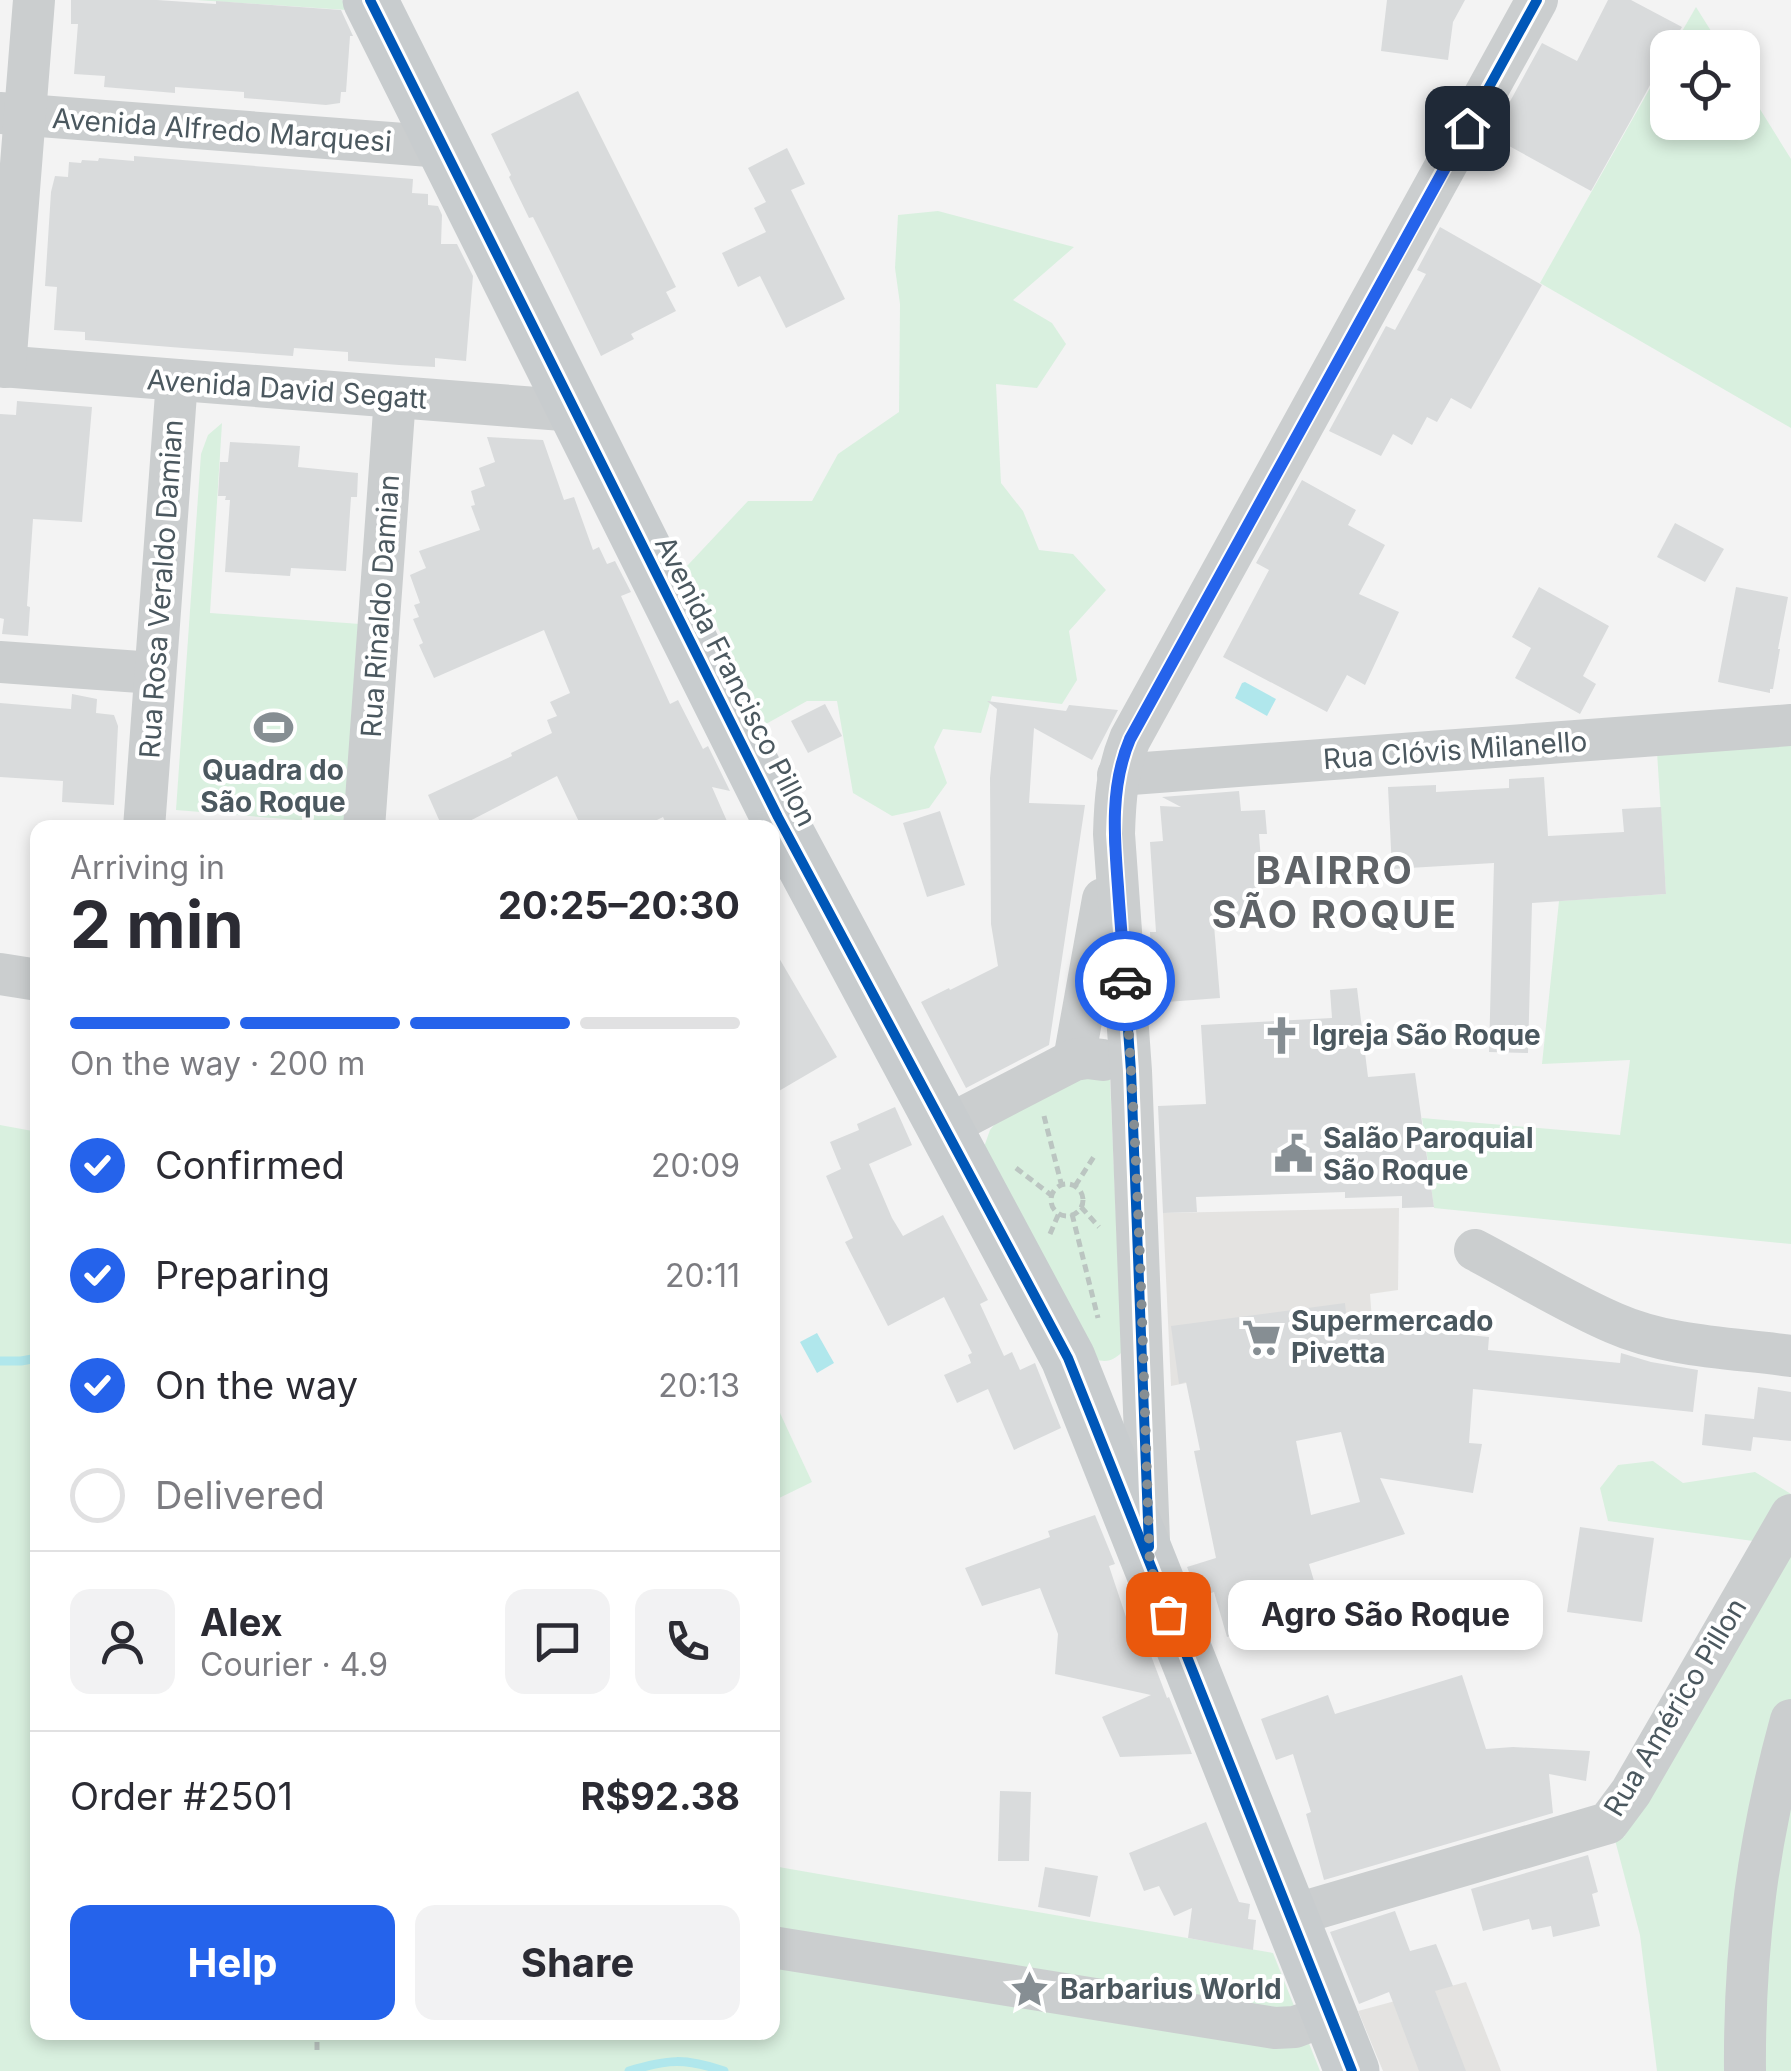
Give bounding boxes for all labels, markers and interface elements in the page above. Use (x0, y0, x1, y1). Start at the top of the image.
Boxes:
map controls (1650, 30, 1760, 140)
button: locate (1650, 30, 1760, 140)
pin (1425, 86, 1510, 171)
street label: Avenida Alfredo Marquesi (51, 101, 393, 159)
icon: home (1440, 101, 1495, 156)
street label: Avenida David Segatt (146, 362, 428, 416)
street label: Rua Rosa Veraldo Damian (132, 418, 190, 760)
street label: Rua Rinaldo Damian (354, 473, 406, 739)
street label: Avenida Francisco Pillon (648, 530, 824, 832)
sports icon: Quadra do São Roque (252, 706, 294, 748)
street label: Rua Clóvis Milanello (1322, 724, 1588, 776)
place label: Quadra do São Roque (200, 753, 346, 819)
district label: BAIRRO SÃO ROQUE (1212, 847, 1458, 937)
text: Arriving in (70, 848, 225, 887)
text: 20:25–20:30 (498, 882, 740, 928)
text: 2 min (70, 885, 244, 964)
courier (1075, 931, 1175, 1031)
icon: car (1098, 954, 1153, 1009)
church icon: Igreja São Roque (1261, 1014, 1303, 1056)
place label: Igreja São Roque (1312, 1018, 1541, 1052)
text: On the way · 200 m (70, 1044, 365, 1083)
place label: Salão Paroquial São Roque (1323, 1121, 1534, 1187)
public building icon: Salão Paroquial São Roque (1272, 1133, 1314, 1175)
icon: check (70, 1138, 125, 1193)
text: Confirmed (155, 1142, 345, 1188)
text: 20:09 (651, 1146, 740, 1185)
icon: check (70, 1248, 125, 1303)
text: Preparing (155, 1252, 330, 1298)
text: 20:11 (665, 1256, 740, 1295)
place label: Supermercado Pivetta (1291, 1304, 1493, 1370)
supermarket icon: Supermercado Pivetta (1240, 1316, 1282, 1358)
icon: check (70, 1358, 125, 1413)
text: On the way (155, 1362, 358, 1408)
text: 20:13 (658, 1366, 740, 1405)
text: Delivered (155, 1472, 325, 1518)
pin (1126, 1572, 1211, 1657)
callout: Agro São Roque (1228, 1579, 1543, 1649)
icon: bag (1141, 1587, 1196, 1642)
button: person (70, 1589, 175, 1694)
button: chat (505, 1589, 610, 1694)
button: phone (635, 1589, 740, 1694)
street label: Rua Américo Pillon (1596, 1592, 1754, 1822)
text: Agro São Roque (1261, 1595, 1510, 1634)
text: Alex (200, 1599, 283, 1645)
text: Courier · 4.9 (200, 1645, 388, 1684)
text: Order #2501 (70, 1773, 293, 1819)
text: R$92.38 (580, 1773, 740, 1819)
button: Help (70, 1905, 395, 2020)
button: Share (415, 1905, 740, 2020)
place icon: Barbarius World (1009, 1968, 1051, 2010)
place label: Barbarius World (1060, 1972, 1282, 2006)

